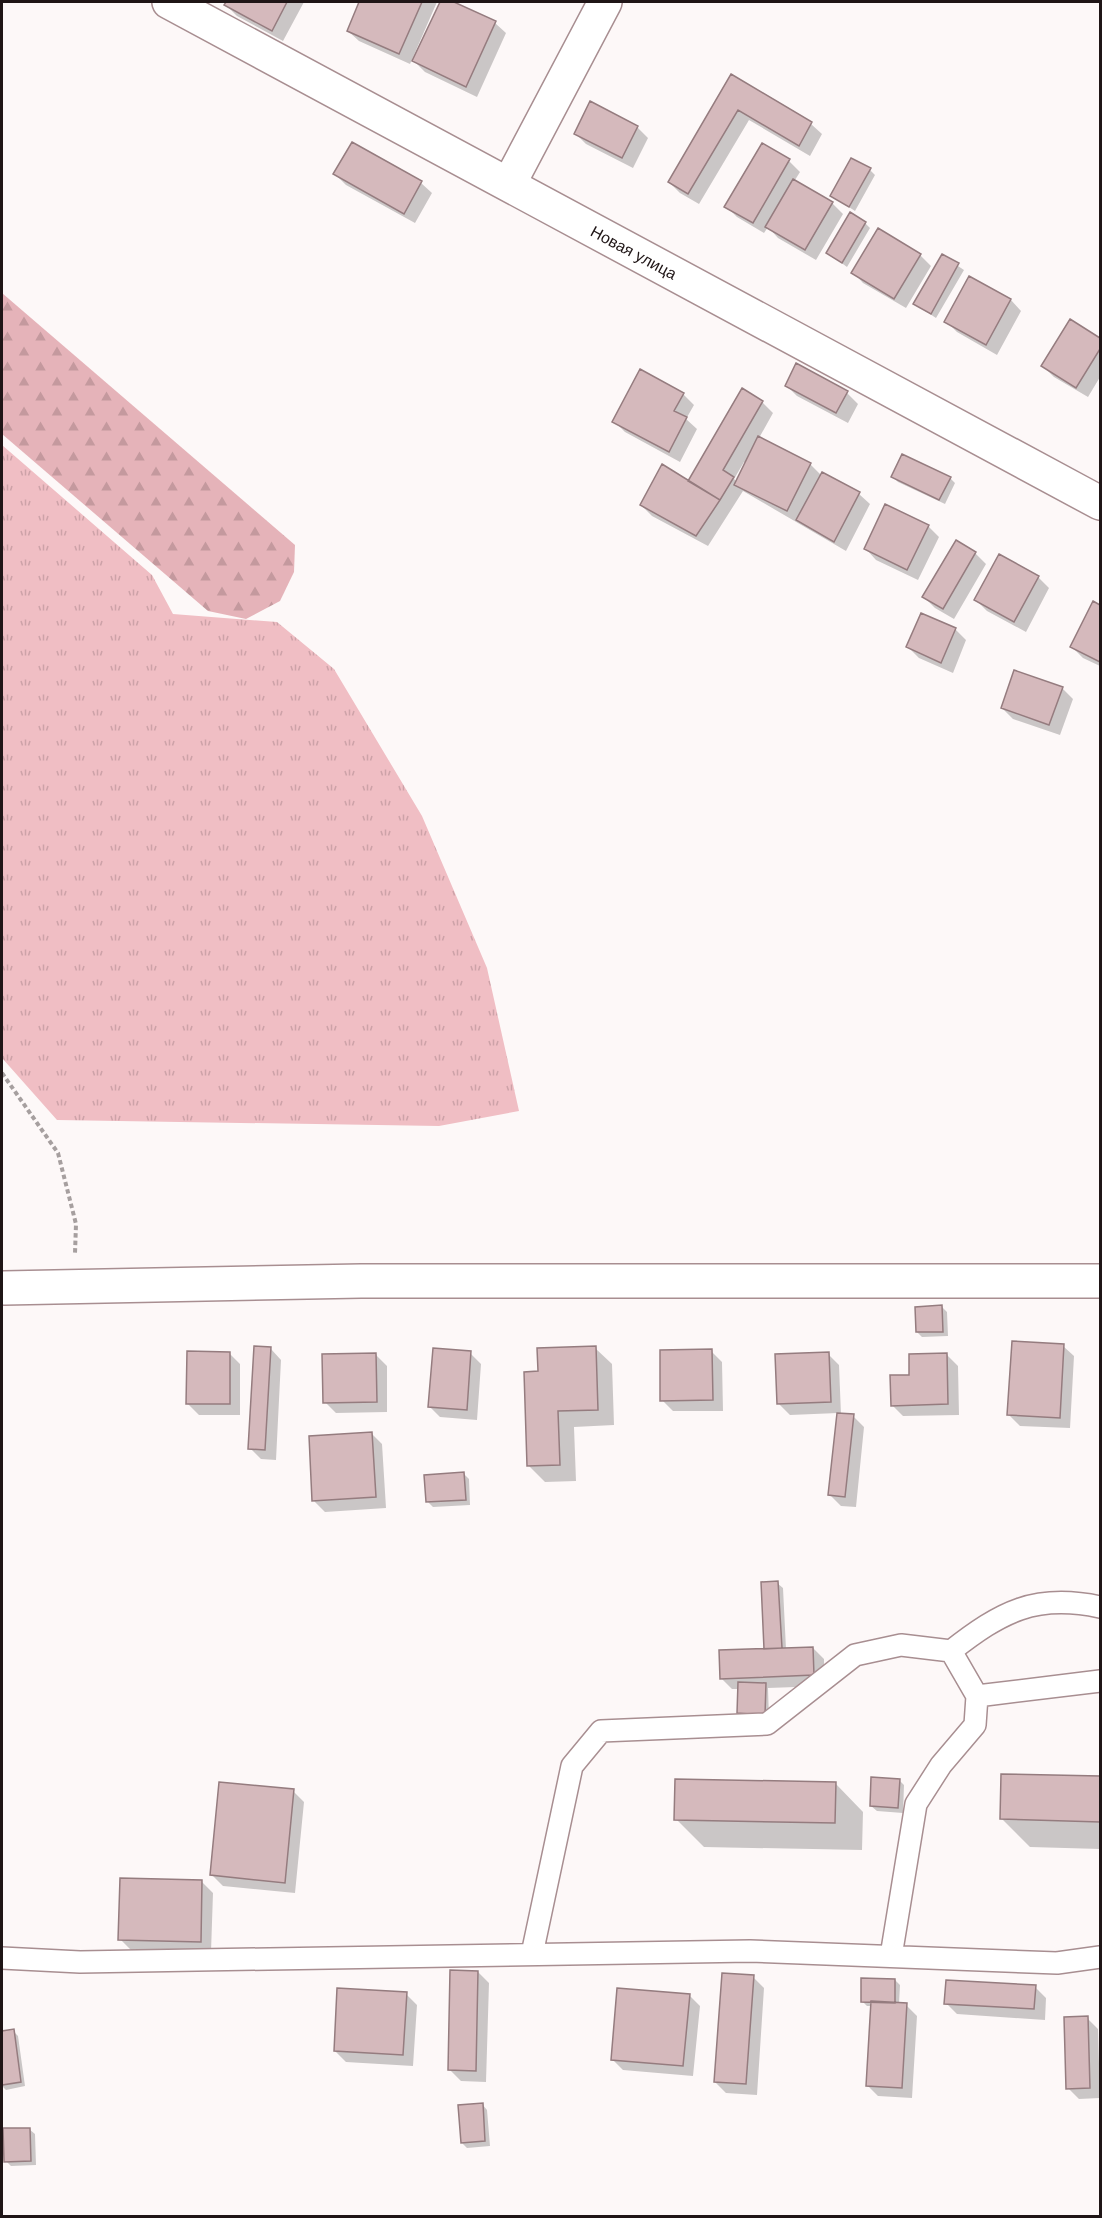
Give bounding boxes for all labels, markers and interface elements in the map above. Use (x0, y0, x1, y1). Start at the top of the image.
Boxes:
street label: Новая улица (588, 222, 680, 282)

